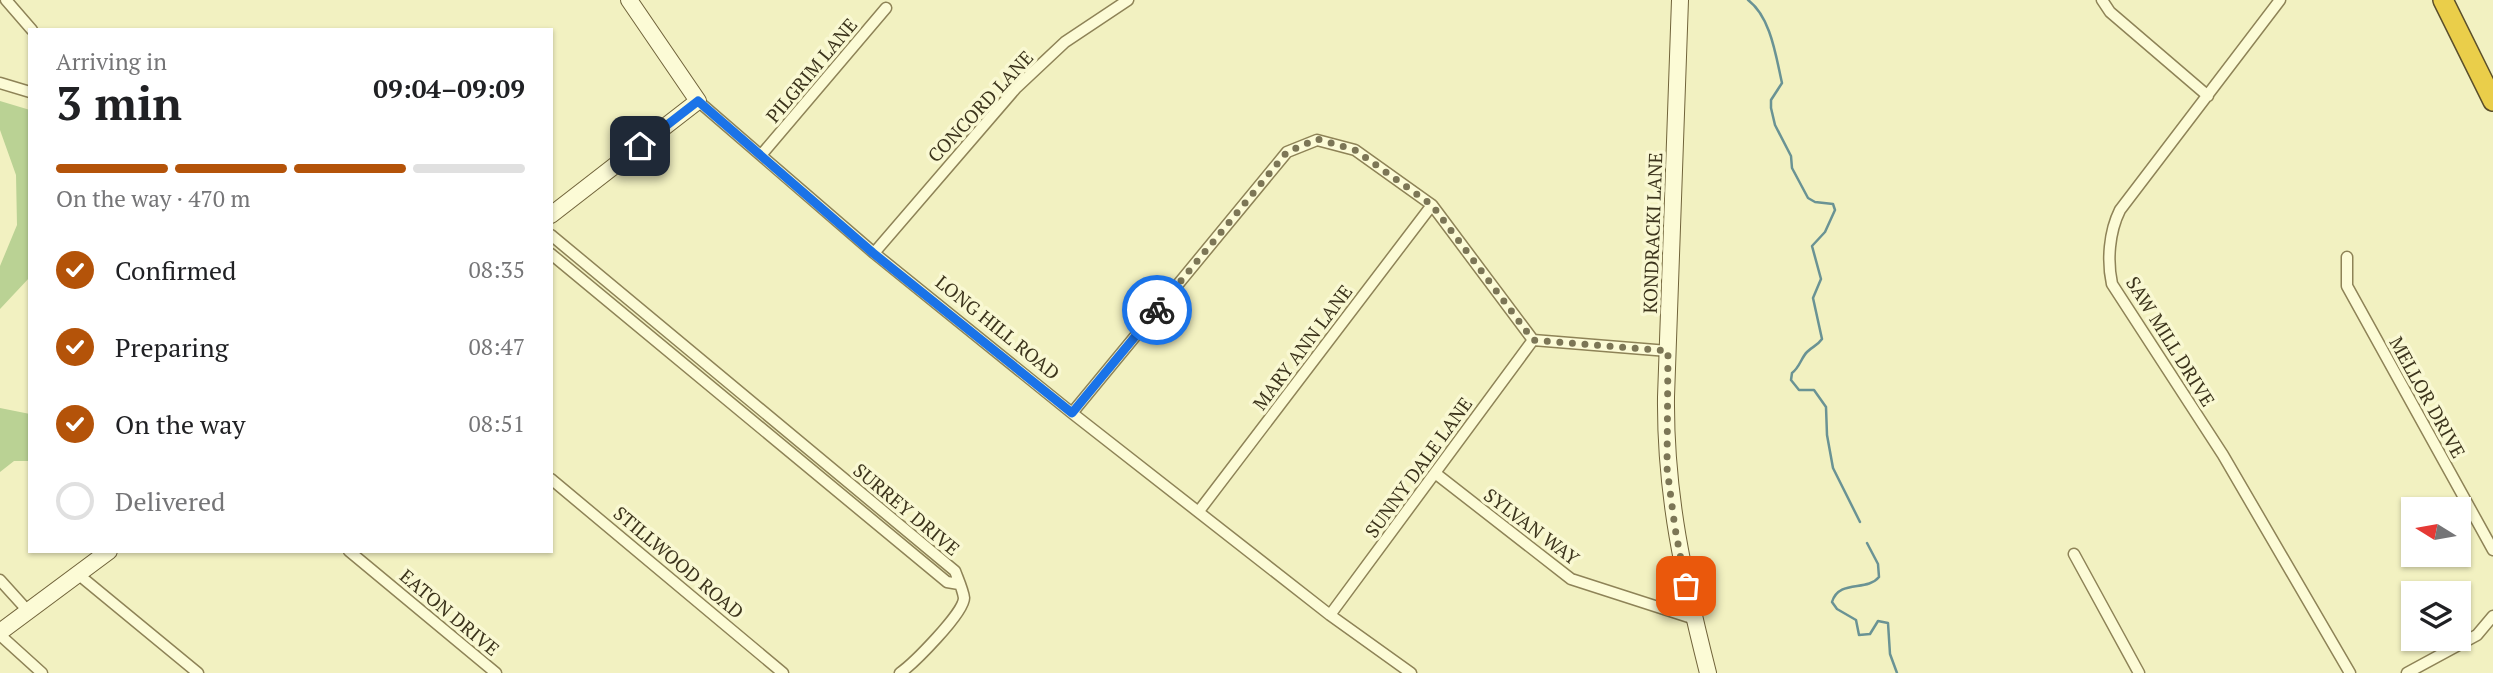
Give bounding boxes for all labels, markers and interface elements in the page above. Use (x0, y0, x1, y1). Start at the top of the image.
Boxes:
street label: PILGRIM LANE (760, 12, 862, 128)
street label: CONCORD LANE (922, 45, 1038, 167)
text: Arriving in (56, 46, 167, 77)
text: 09:04–09:09 (373, 71, 525, 105)
text: 3 min (56, 72, 182, 133)
pin (610, 116, 670, 176)
icon: home (621, 127, 659, 165)
street label: KONDRACKI LANE (1637, 152, 1667, 314)
text: On the way · 470 m (56, 183, 250, 214)
icon: check (56, 251, 94, 289)
text: Confirmed (115, 253, 236, 287)
text: 08:35 (468, 254, 525, 285)
street label: LONG HILL ROAD (931, 269, 1065, 385)
street label: SAW MILL DRIVE (2121, 271, 2221, 411)
courier (1122, 275, 1192, 345)
street label: MARY ANN LANE (1247, 279, 1357, 415)
icon: bike (1138, 291, 1176, 329)
icon: check (56, 328, 94, 366)
text: Preparing (115, 330, 228, 364)
text: 08:47 (468, 331, 525, 362)
street label: MELLOR DRIVE (2384, 332, 2472, 462)
street label: SUNNY DALE LANE (1359, 392, 1477, 542)
icon: check (56, 405, 94, 443)
text: On the way (115, 407, 246, 441)
text: 08:51 (468, 408, 525, 439)
street label: SURREY DRIVE (849, 457, 965, 561)
street label: SYLVAN WAY (1479, 482, 1585, 570)
text: Delivered (115, 484, 225, 518)
north arrow (2401, 497, 2471, 567)
map controls (2401, 497, 2471, 651)
street label: STILLWOOD ROAD (609, 500, 749, 624)
pin (1656, 556, 1716, 616)
street label: EATON DRIVE (395, 563, 505, 661)
icon: bag (1667, 567, 1705, 605)
button: layers (2401, 581, 2471, 651)

